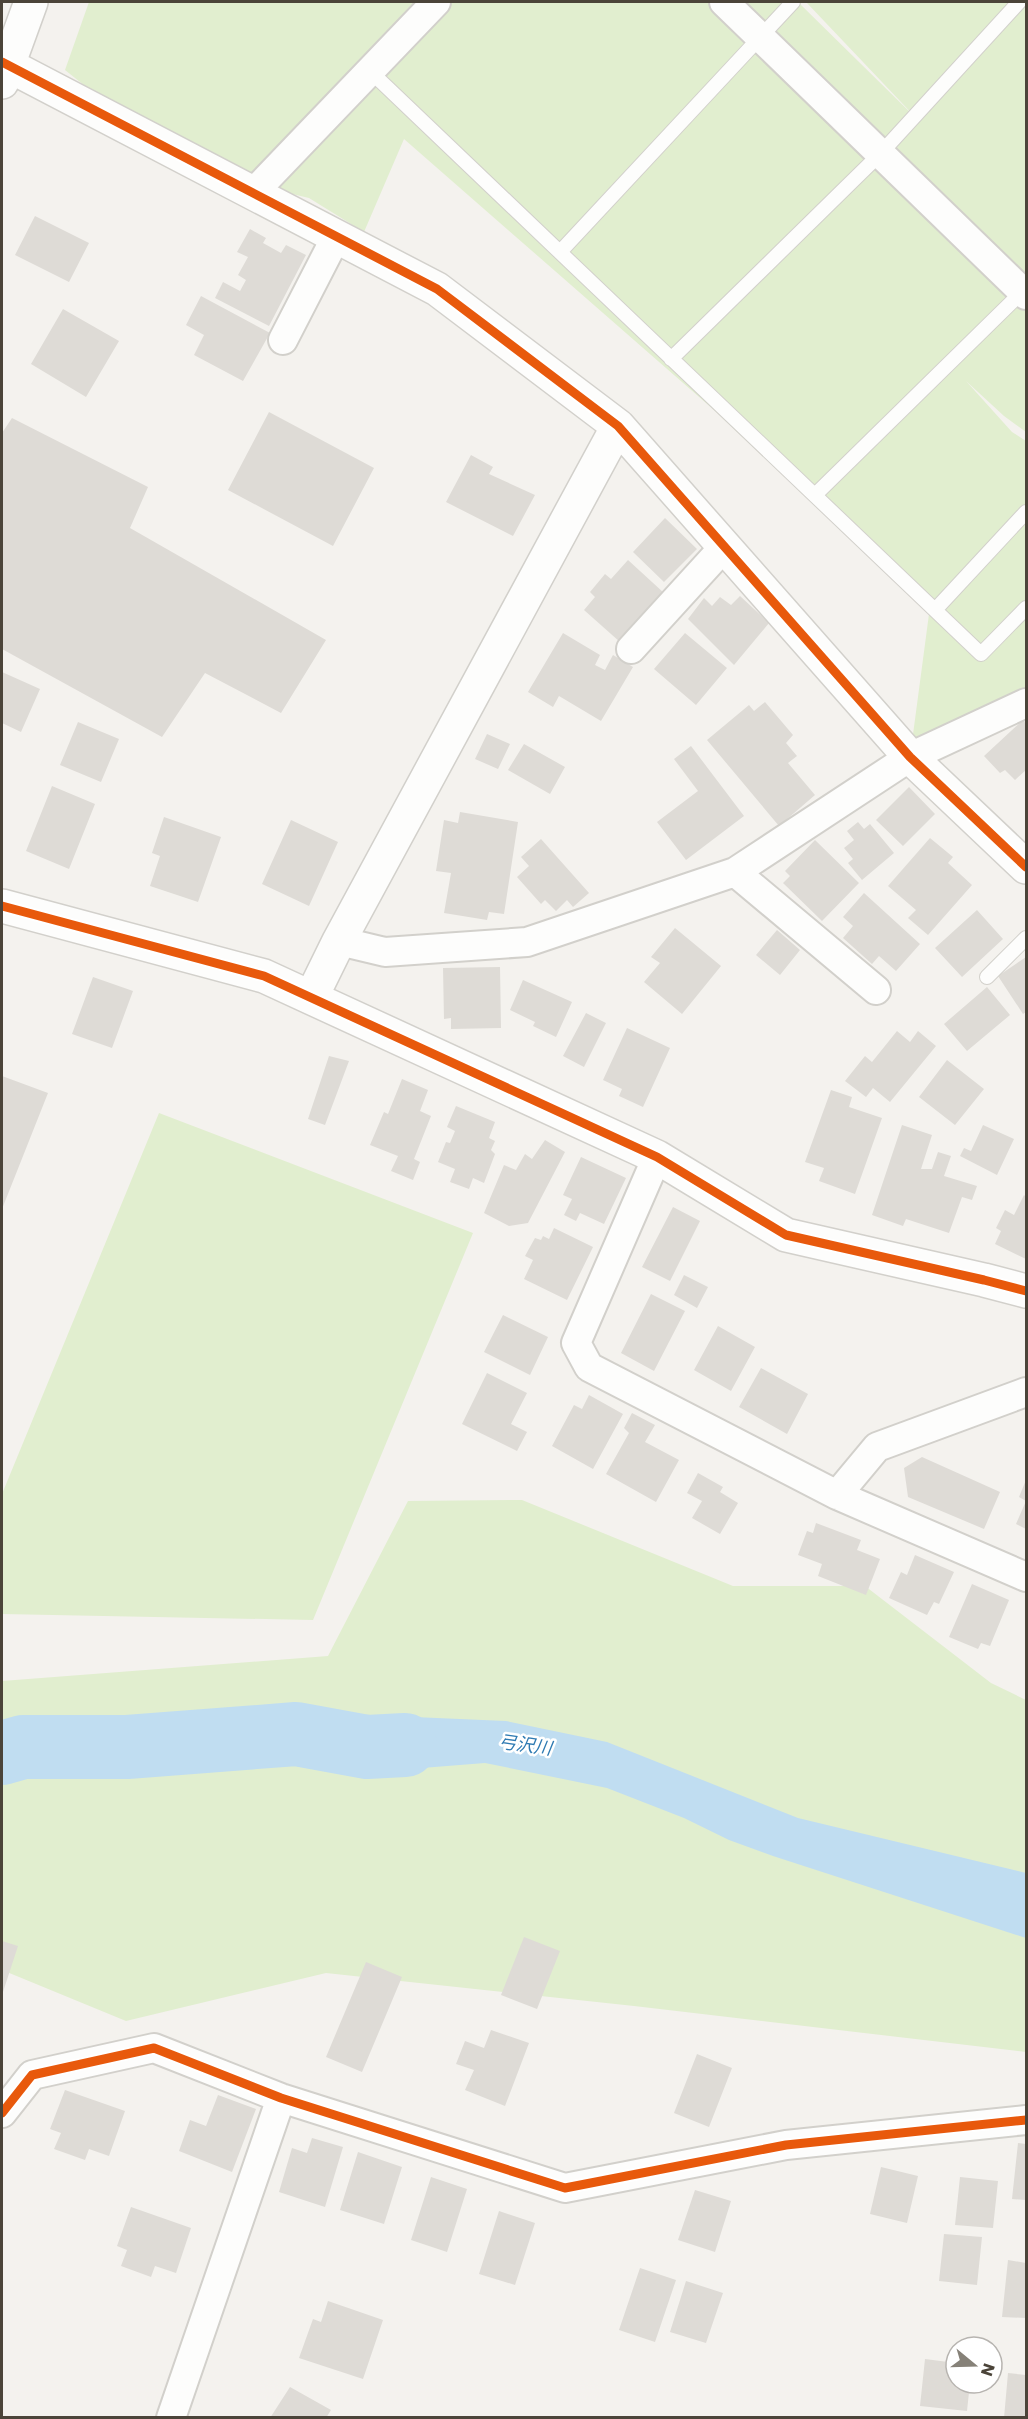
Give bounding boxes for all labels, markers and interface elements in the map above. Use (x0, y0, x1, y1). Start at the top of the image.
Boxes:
water label: 弓沢川 (497, 1728, 556, 1761)
north arrow (944, 2335, 1004, 2395)
text: N (975, 2360, 1001, 2379)

